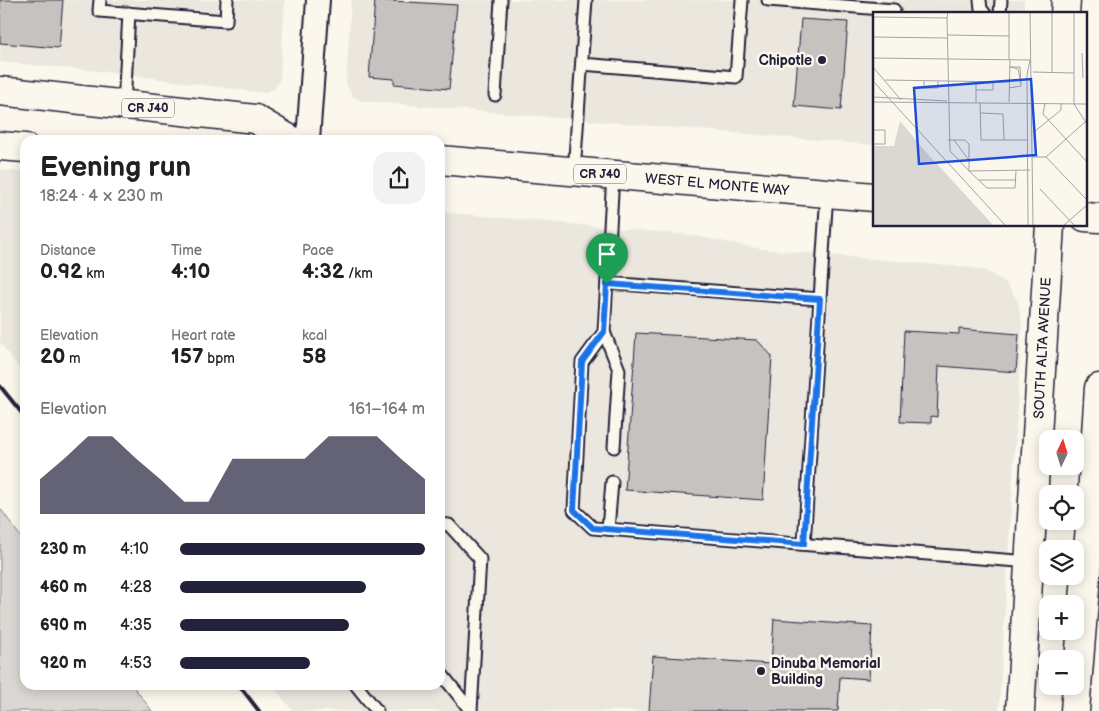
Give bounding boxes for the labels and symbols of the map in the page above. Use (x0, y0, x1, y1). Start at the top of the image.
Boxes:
inset map (873, 12, 1086, 226)
place label: Chipotle (759, 52, 812, 69)
marker: Chipotle (816, 54, 828, 66)
road number: CR J40 (122, 99, 174, 118)
road number: CR J40 (574, 164, 626, 183)
street label: WEST EL MONTE WAY (644, 170, 791, 199)
pin (586, 233, 628, 284)
street label: SOUTH ALTA AVENUE (1030, 277, 1055, 419)
north arrow (1039, 430, 1084, 475)
place label: Dinuba Memorial Building (771, 655, 880, 688)
marker: Dinuba Memorial Building (755, 665, 767, 677)

